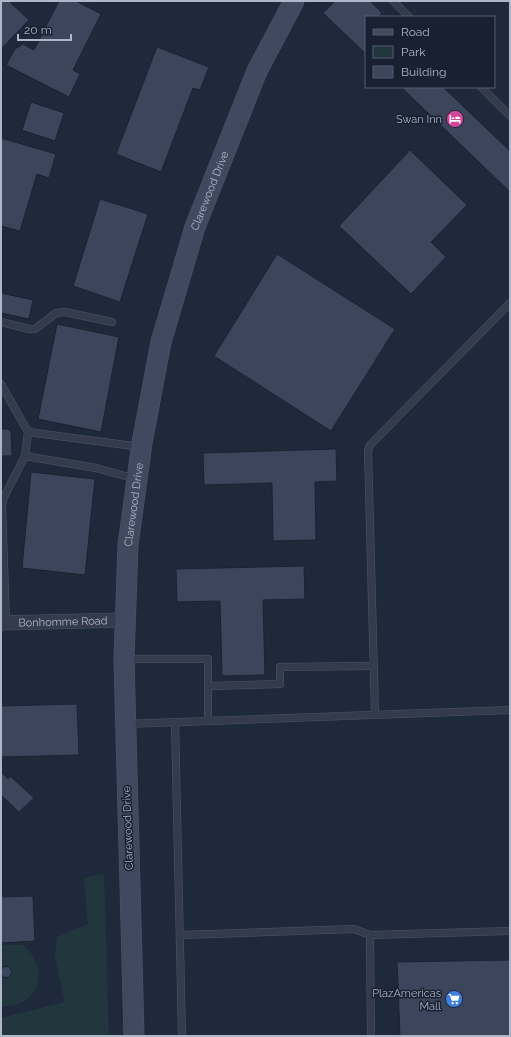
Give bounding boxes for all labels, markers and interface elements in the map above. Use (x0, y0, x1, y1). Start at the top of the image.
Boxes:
scale bar (18, 16, 71, 42)
legend (365, 16, 495, 88)
text: 20 m (24, 23, 52, 37)
text: Road (401, 25, 430, 39)
text: Park (401, 45, 426, 59)
text: Building (401, 65, 447, 79)
hotel icon: Swan Inn (445, 109, 465, 129)
place label: Swan Inn (396, 113, 442, 126)
street label: Clarewood Drive (188, 149, 231, 232)
street label: Clarewood Drive (121, 461, 146, 547)
street label: Bonhomme Road (18, 614, 108, 629)
street label: Clarewood Drive (120, 785, 136, 870)
place label: PlazAmericas Mall (372, 987, 441, 1013)
supermarket icon: PlazAmericas Mall (444, 989, 464, 1009)

